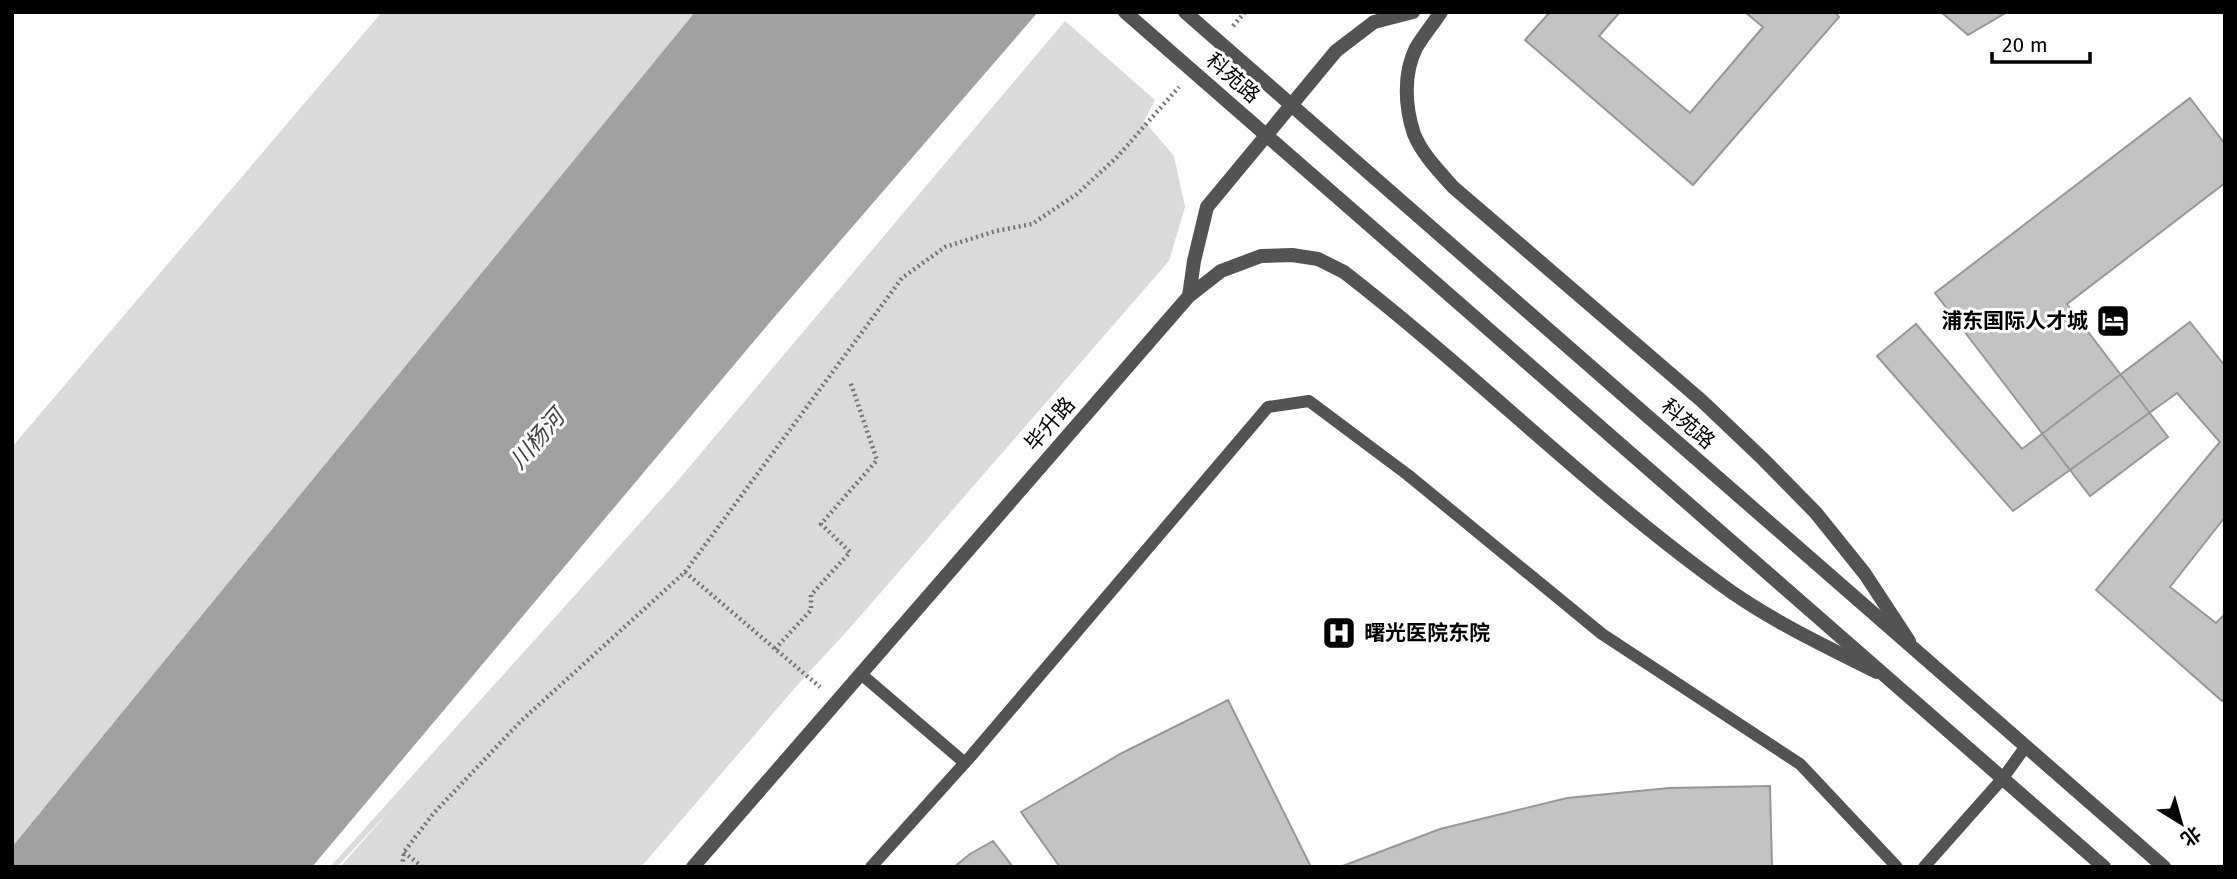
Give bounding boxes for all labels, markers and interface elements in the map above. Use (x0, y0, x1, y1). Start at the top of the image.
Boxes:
scale bar (1992, 21, 2090, 65)
text: 20 m (2002, 32, 2048, 58)
street label: 科苑路 (1201, 48, 1265, 108)
hotel icon: 浦东国际人才城 (2094, 302, 2132, 340)
place label: 浦东国际人才城 (1941, 308, 2088, 334)
street label: 毕升路 (1020, 392, 1080, 456)
street label: 科苑路 (1656, 394, 1720, 454)
water label: 川杨河 (504, 401, 573, 474)
hospital icon: 曙光医院东院 (1320, 614, 1358, 652)
place label: 曙光医院东院 (1364, 620, 1490, 646)
north arrow (2146, 788, 2216, 858)
text: 北 (2176, 821, 2205, 851)

